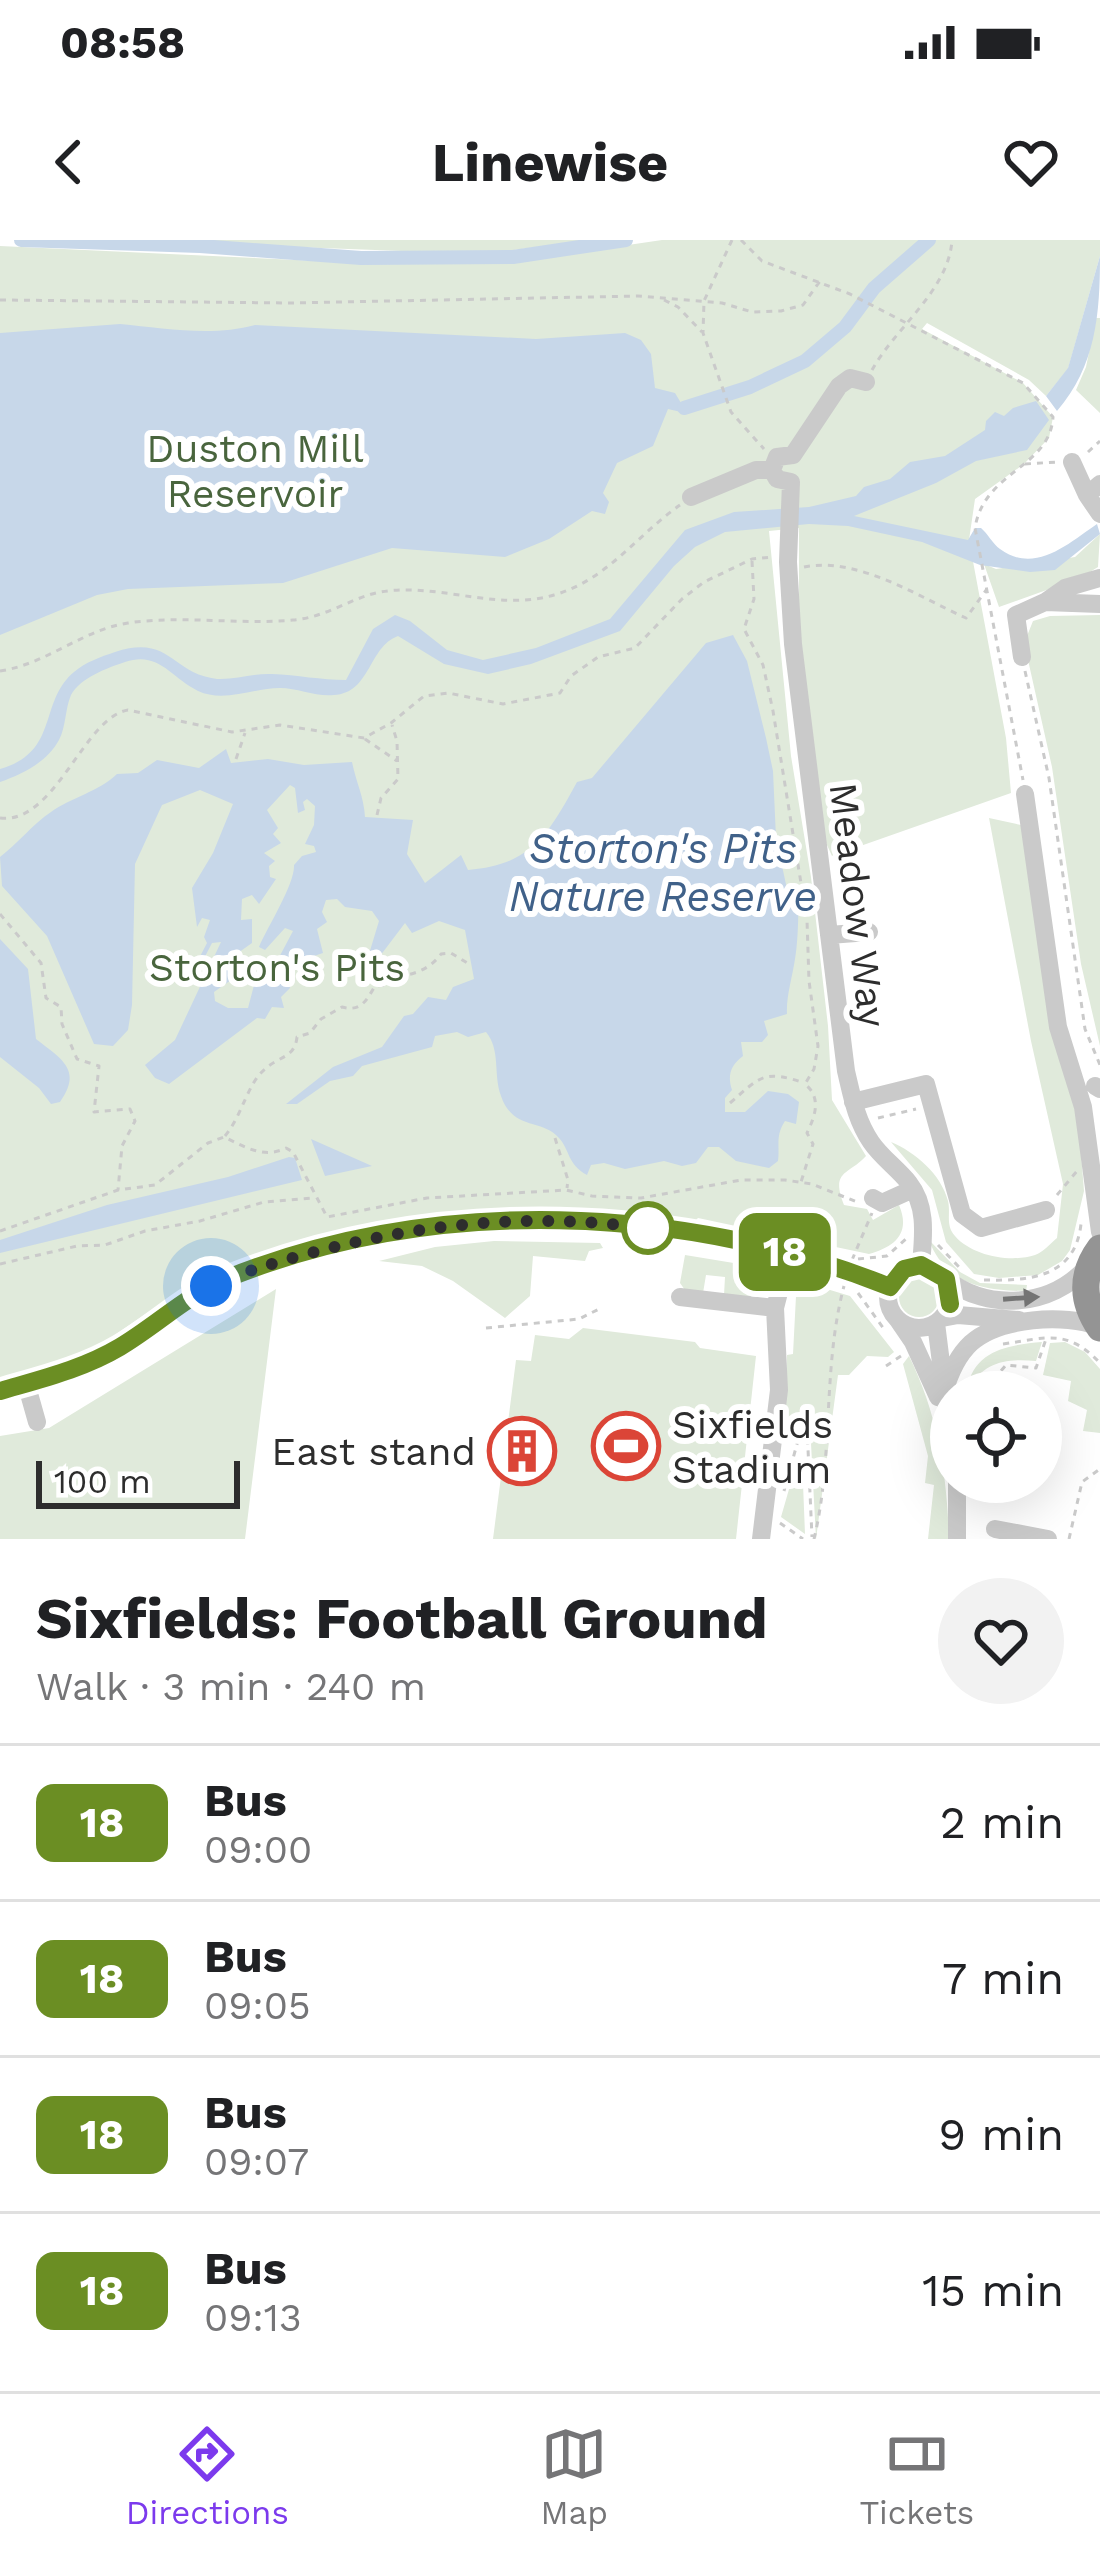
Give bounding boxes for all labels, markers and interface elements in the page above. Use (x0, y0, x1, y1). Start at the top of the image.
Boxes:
text: 08:58 (60, 16, 185, 69)
icon: back (36, 129, 102, 195)
icon: heart (998, 129, 1064, 195)
text: Linewise (432, 131, 668, 194)
park label: Duston Mill Reservoir (146, 426, 364, 516)
street label: Meadow Way (821, 780, 895, 1030)
water label: Storton's Pits Nature Reserve (509, 824, 817, 921)
park label: Storton's Pits (149, 945, 405, 990)
unlabelled marker (623, 1203, 673, 1253)
line badge: 18 (731, 1213, 839, 1291)
text: 18 (763, 1227, 807, 1276)
your location (181, 1256, 241, 1316)
one-way arrow (1003, 1289, 1040, 1308)
map controls (930, 1371, 1062, 1503)
button: locate (930, 1371, 1062, 1503)
place label: Sixfields Stadium (672, 1402, 833, 1492)
sports icon: Sixfields Stadium (591, 1411, 661, 1481)
building icon: East stand (487, 1416, 557, 1486)
place label: East stand (271, 1429, 476, 1474)
scale bar (36, 1455, 240, 1508)
text: 100 m (54, 1462, 151, 1501)
button: heart (938, 1578, 1064, 1704)
text: Sixfields: Football Ground (36, 1585, 768, 1652)
text: Walk · 3 min · 240 m (36, 1664, 426, 1709)
text: Bus (204, 1774, 287, 1827)
text: 2 min (940, 1796, 1064, 1849)
text: 18 (80, 1798, 124, 1847)
text: 09:00 (204, 1827, 312, 1872)
text: Bus (204, 1930, 287, 1983)
text: 7 min (942, 1952, 1064, 2005)
text: 18 (80, 1954, 124, 2003)
text: 09:05 (204, 1983, 311, 2028)
text: Bus (204, 2086, 287, 2139)
text: 9 min (938, 2108, 1064, 2161)
text: 18 (80, 2110, 124, 2159)
text: 09:07 (204, 2139, 309, 2184)
text: Bus (204, 2242, 287, 2295)
text: 15 min (922, 2264, 1064, 2317)
text: 18 (80, 2266, 124, 2315)
text: 09:13 (204, 2295, 302, 2340)
tab: Directions (126, 2421, 289, 2532)
tab: Map (541, 2421, 608, 2532)
tab: Tickets (860, 2421, 974, 2532)

